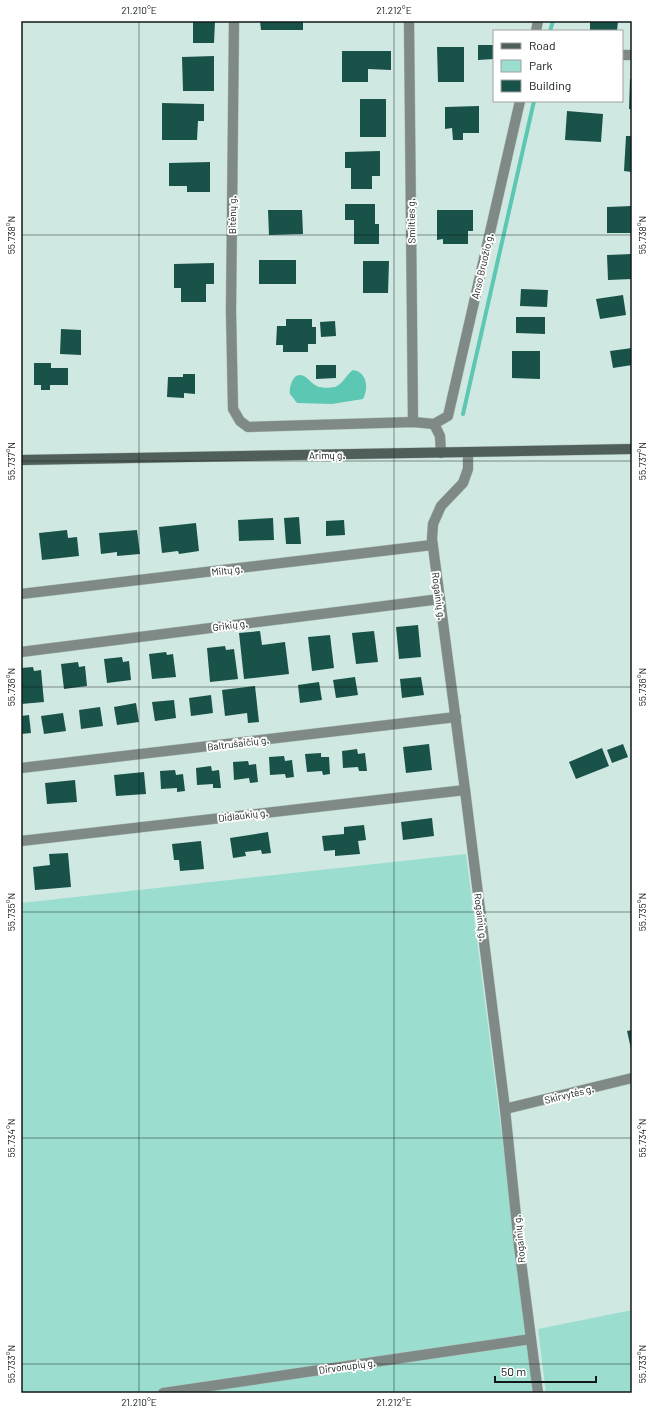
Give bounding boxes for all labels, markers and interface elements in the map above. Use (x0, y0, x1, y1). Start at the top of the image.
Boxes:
text: 21.210°E (121, 4, 157, 16)
text: 21.212°E (376, 4, 412, 16)
legend (493, 30, 623, 102)
text: Road (529, 38, 556, 52)
text: Park (529, 58, 553, 72)
text: Building (529, 78, 571, 92)
street label: Bitėnų g. (226, 196, 238, 234)
street label: Smilties g. (405, 198, 417, 244)
text: 55.738°N (5, 216, 17, 254)
text: 55.738°N (636, 216, 648, 254)
street label: Anso Bruožio g. (469, 232, 495, 300)
text: 55.737°N (5, 442, 17, 480)
text: 55.737°N (636, 442, 648, 480)
street label: Arimų g. (309, 449, 345, 461)
street label: Miltų g. (211, 562, 243, 578)
street label: Rogainių g. (430, 571, 448, 621)
street label: Grikių g. (212, 617, 248, 633)
text: 55.736°N (5, 668, 17, 706)
text: 55.736°N (636, 668, 648, 706)
street label: Baltrušaičių g. (206, 733, 270, 753)
street label: Didlaukių g. (217, 806, 269, 824)
street label: Rogainių g. (472, 892, 490, 942)
text: 55.735°N (5, 893, 17, 931)
text: 55.735°N (636, 893, 648, 931)
street label: Skirvytės g. (543, 1082, 595, 1106)
text: 55.734°N (5, 1118, 17, 1158)
text: 55.734°N (636, 1118, 648, 1158)
street label: Rogainių g. (511, 1214, 527, 1264)
text: 55.733°N (5, 1345, 17, 1383)
text: 55.733°N (636, 1345, 648, 1383)
street label: Dirvonupių g. (318, 1356, 376, 1376)
scale bar (495, 1358, 596, 1384)
text: 50 m (501, 1364, 526, 1378)
text: 21.210°E (121, 1396, 157, 1408)
text: 21.212°E (376, 1396, 412, 1408)

